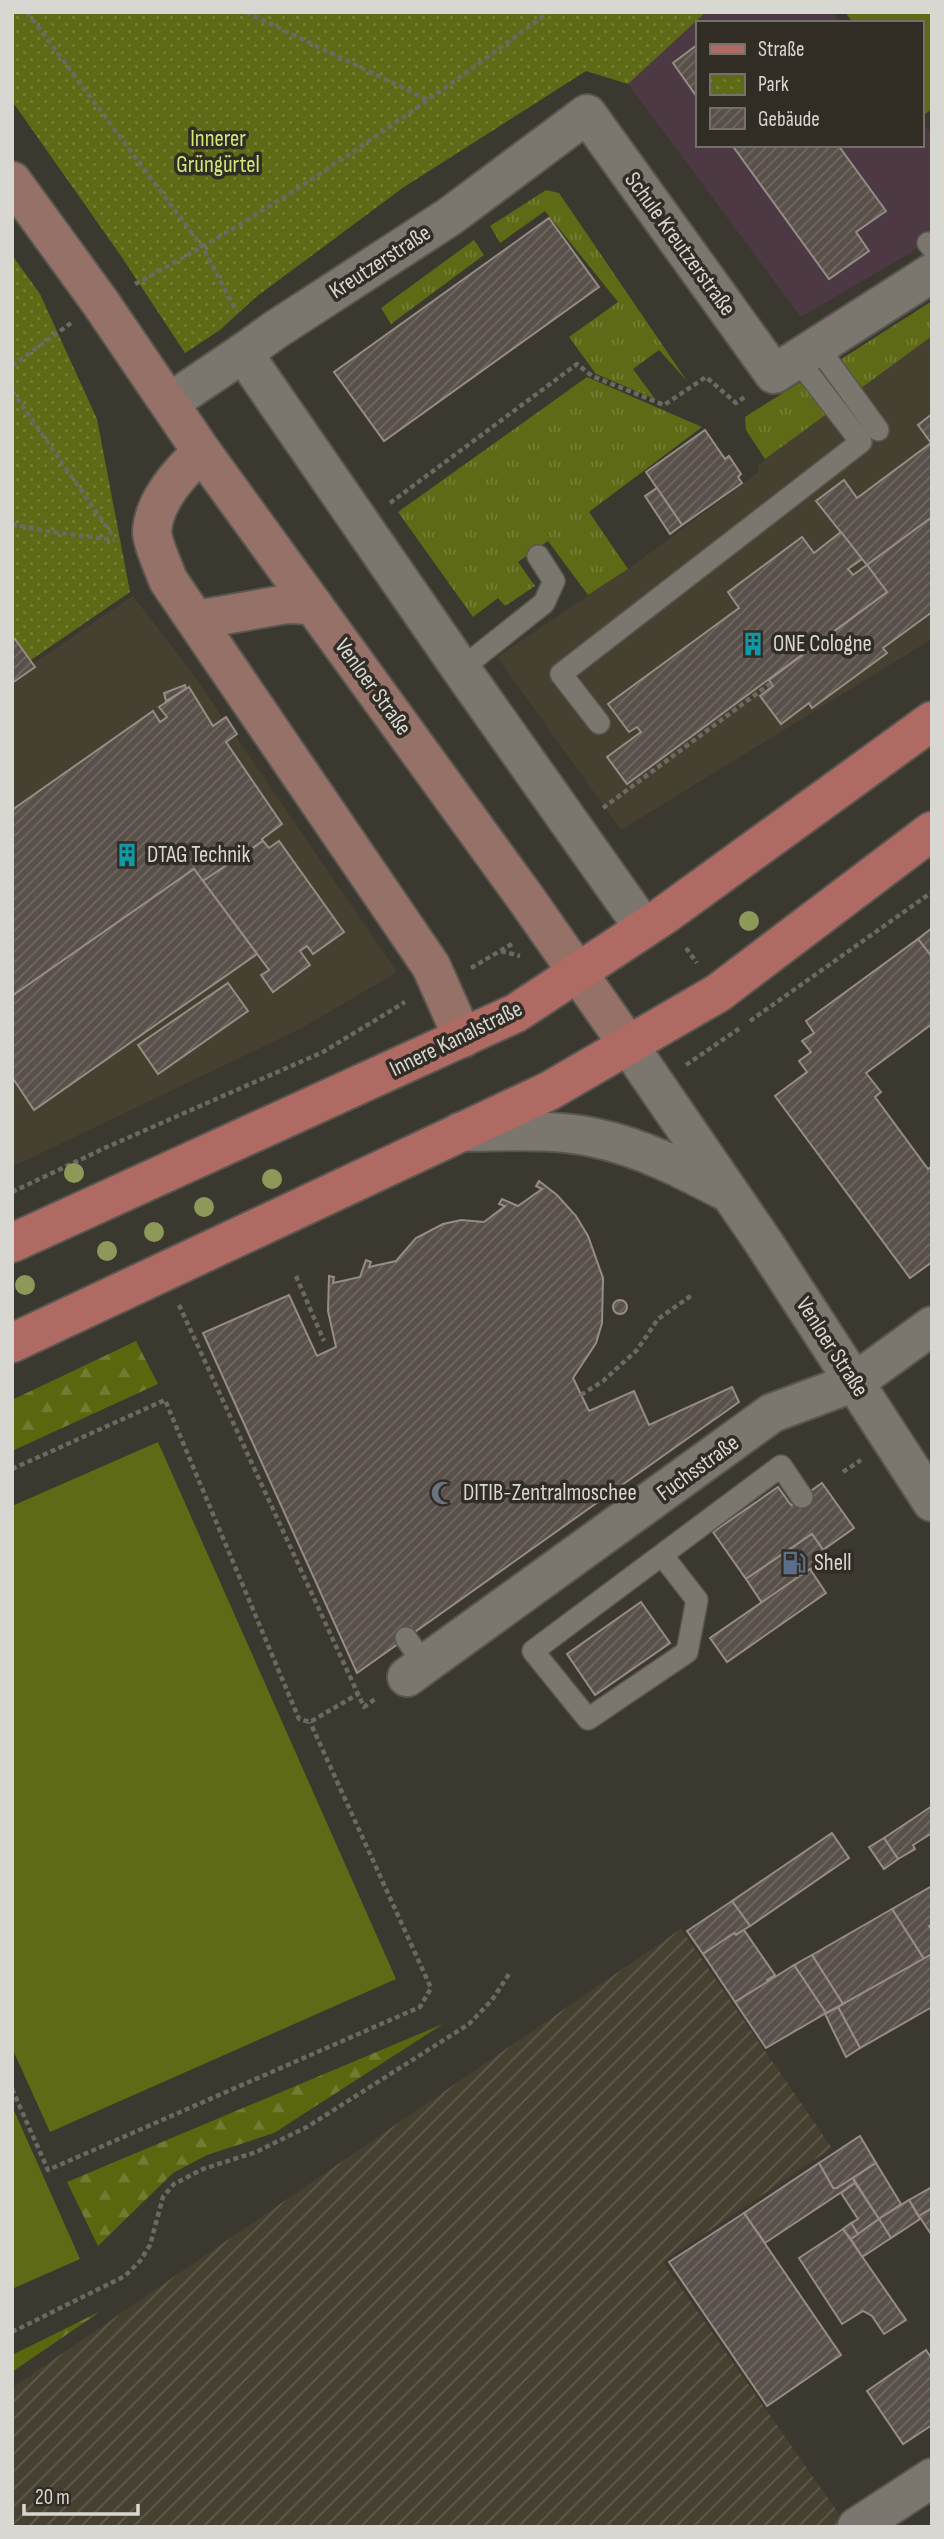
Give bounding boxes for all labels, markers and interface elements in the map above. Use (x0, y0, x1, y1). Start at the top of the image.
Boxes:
legend (696, 21, 923, 147)
text: Straße (758, 37, 804, 62)
text: Park (758, 72, 789, 97)
text: Gebäude (758, 107, 820, 132)
park label: Innerer Grüngürtel (176, 125, 260, 179)
street label: Schule Kreutzerstraße (618, 167, 742, 321)
street label: Kreutzerstraße (324, 219, 436, 305)
building icon: ONE Cologne (739, 630, 767, 658)
place label: ONE Cologne (773, 630, 872, 658)
street label: Venloer Straße (328, 633, 418, 741)
building icon: DTAG Technik (113, 841, 141, 869)
place label: DTAG Technik (147, 841, 250, 869)
street label: Innere Kanalstraße (385, 995, 527, 1083)
street label: Venloer Straße (790, 1292, 874, 1402)
street label: Fuchsstraße (651, 1429, 745, 1507)
mosque icon: DITIB-Zentralmoschee (429, 1479, 457, 1507)
place label: DITIB-Zentralmoschee (463, 1479, 637, 1507)
fuel station icon: Shell (780, 1549, 808, 1577)
place label: Shell (814, 1549, 852, 1577)
scale bar (24, 2472, 138, 2516)
text: 20 m (35, 2485, 70, 2510)

